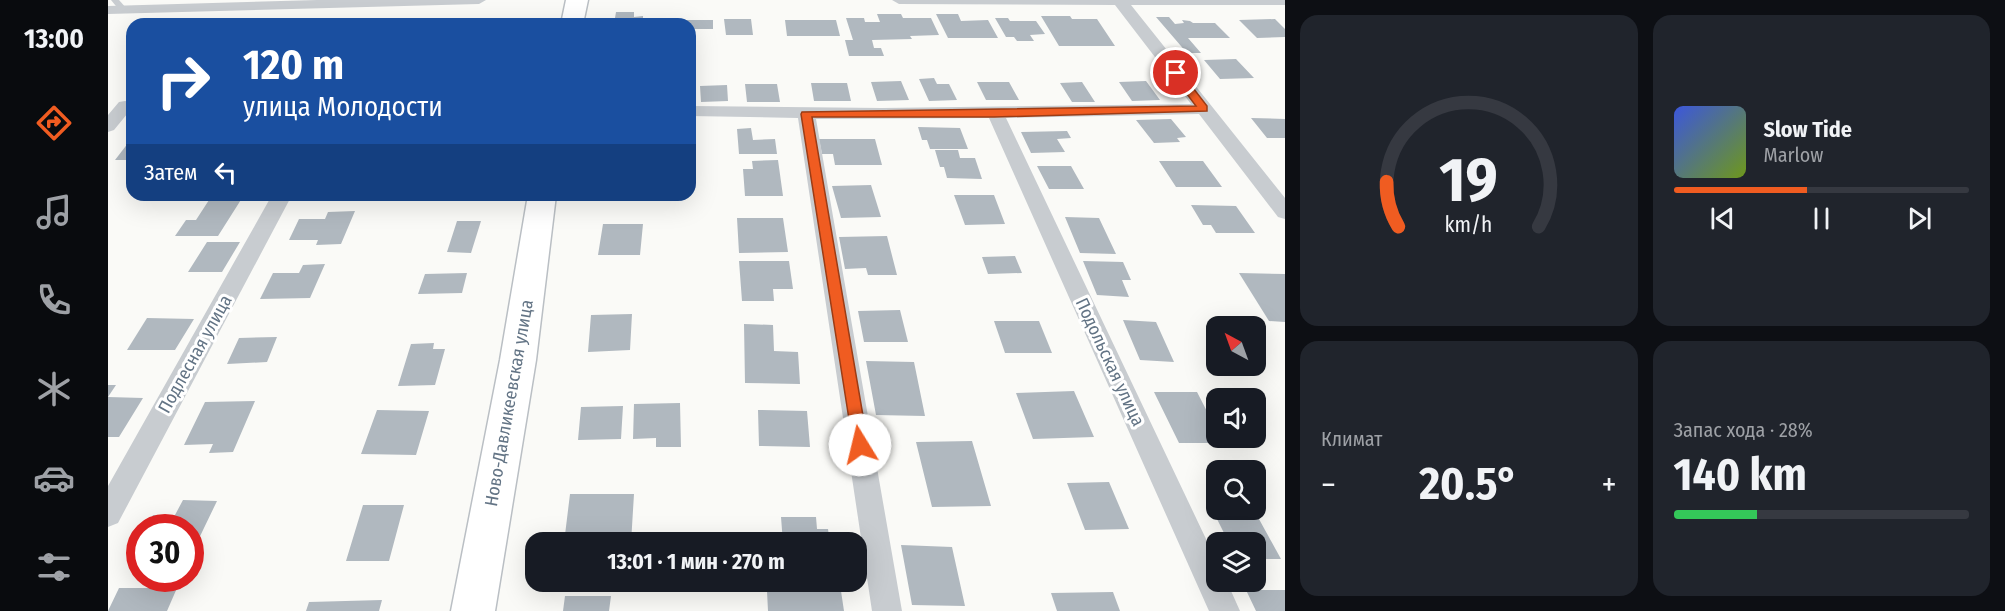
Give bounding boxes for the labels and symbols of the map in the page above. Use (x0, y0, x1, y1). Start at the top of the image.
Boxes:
pin (1150, 47, 1201, 98)
street label: Подлесная улица (153, 291, 237, 417)
street label: Подольская улица (1071, 294, 1149, 430)
street label: Ново-Давликеевская улица (480, 298, 538, 508)
north arrow (1206, 316, 1266, 376)
position arrow (828, 413, 892, 477)
speed limit sign: 30 (126, 514, 204, 592)

